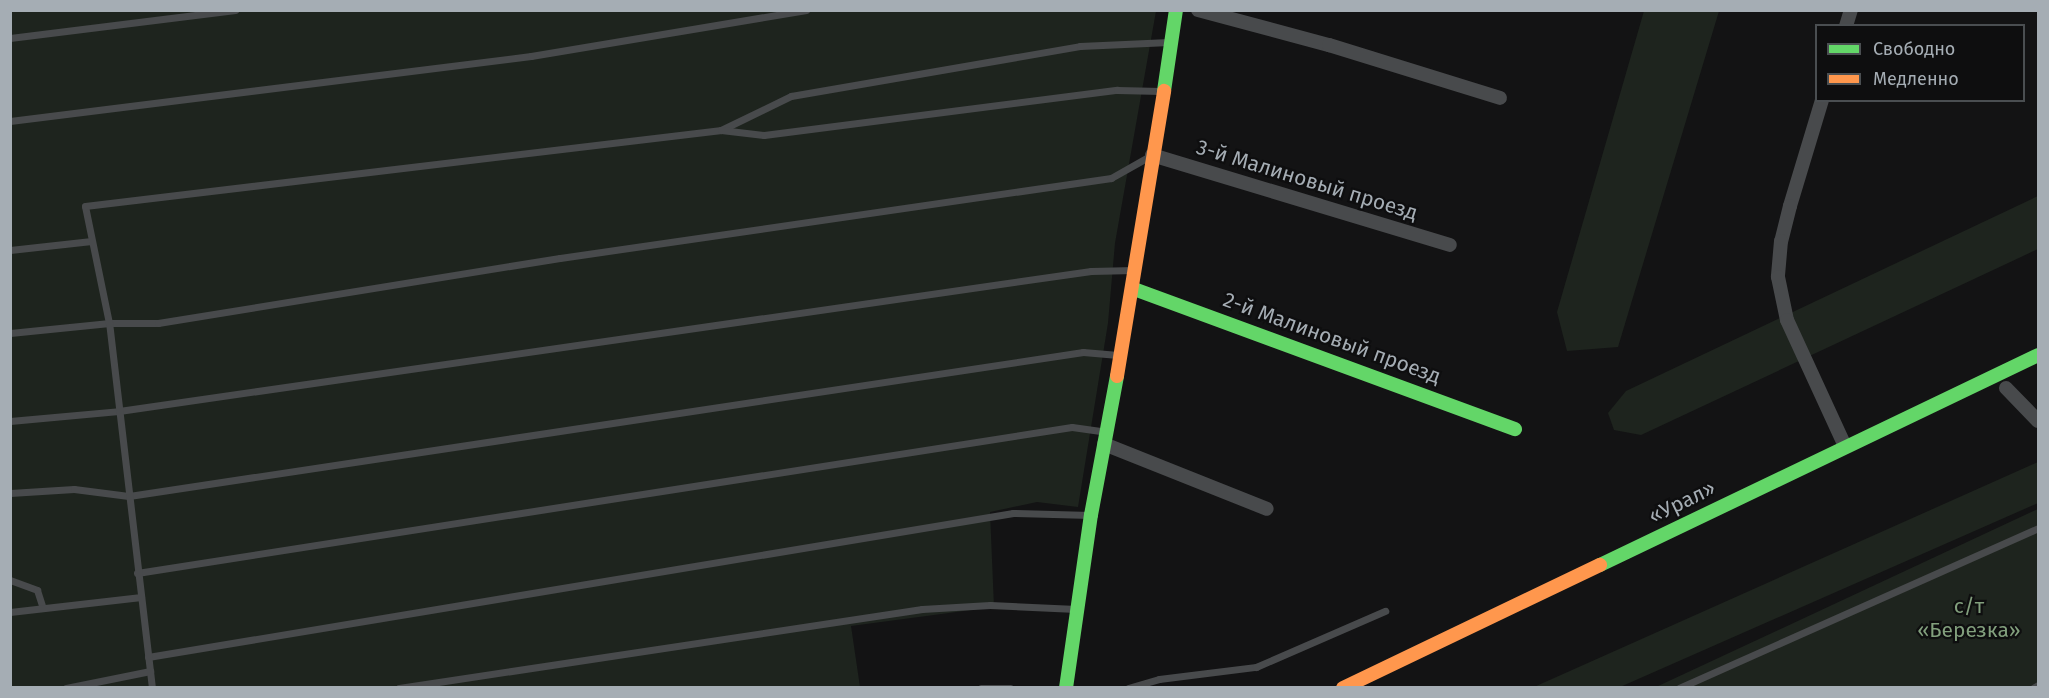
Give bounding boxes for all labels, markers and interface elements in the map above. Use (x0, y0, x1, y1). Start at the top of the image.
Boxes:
legend (1815, 24, 2025, 102)
text: Свободно (1873, 38, 1955, 60)
text: Медленно (1873, 68, 1959, 90)
street label: 3-й Малиновый проезд (1193, 134, 1421, 226)
street label: 2-й Малиновый проезд (1220, 287, 1444, 389)
street label: «Урал» (1645, 475, 1719, 529)
park label: с/т «Березка» (1917, 593, 2021, 643)

